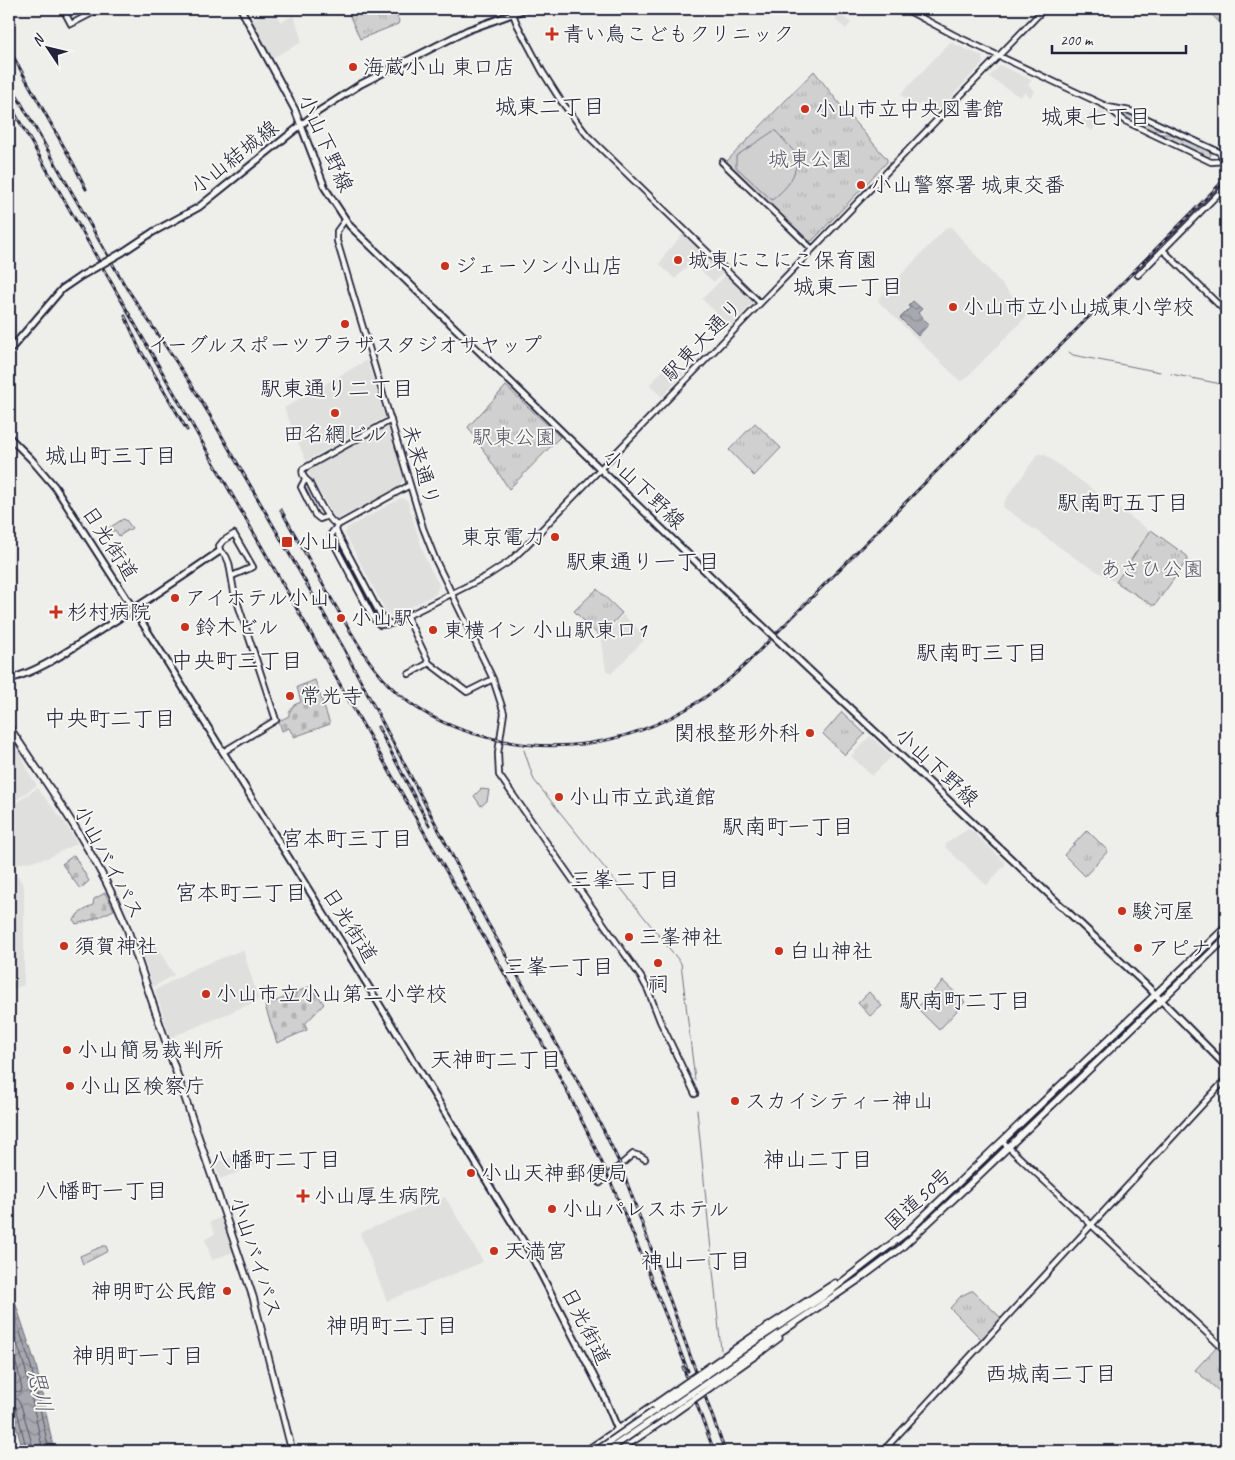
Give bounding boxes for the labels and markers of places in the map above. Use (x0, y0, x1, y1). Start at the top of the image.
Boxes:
place label: 青い鳥こどもクリニック (563, 21, 794, 47)
marker: 青い鳥こどもクリニック (545, 27, 559, 41)
place label: 海蔵小山 東口店 (363, 54, 515, 80)
marker: 海蔵小山 東口店 (347, 61, 359, 73)
place label: 小山市立中央図書館 (815, 96, 1004, 122)
marker: 小山市立中央図書館 (799, 103, 811, 115)
place label: 小山警察署 城東交番 (871, 172, 1065, 198)
marker: 小山警察署 城東交番 (855, 179, 867, 191)
place label: 城東にこにこ保育園 (688, 247, 877, 273)
place label: ジェーソン小山店 (455, 253, 623, 279)
marker: 城東にこにこ保育園 (672, 254, 684, 266)
marker: ジェーソン小山店 (439, 260, 451, 272)
place label: 小山市立小山城東小学校 (963, 294, 1194, 320)
marker: 小山市立小山城東小学校 (947, 301, 959, 313)
marker: イーグルスポーツプラザスタジオサヤップ (339, 318, 351, 330)
place label: イーグルスポーツプラザスタジオサヤップ (147, 332, 543, 358)
marker: 田名網ビル (329, 407, 341, 419)
place label: 田名網ビル (283, 421, 387, 447)
place label: 東京電力 (461, 524, 545, 550)
place label: 小山 (298, 529, 340, 555)
marker: 東京電力 (549, 531, 561, 543)
marker: 小山 (280, 535, 294, 549)
place label: アイホテル小山 (185, 585, 330, 611)
marker: アイホテル小山 (169, 592, 181, 604)
place label: 杉村病院 (67, 599, 151, 625)
marker: 杉村病院 (49, 605, 63, 619)
place label: 小山駅 (351, 605, 414, 631)
marker: 小山駅 (335, 612, 347, 624)
place label: 鈴木ビル (195, 614, 279, 640)
place label: 東横イン 小山駅東口1 (443, 617, 648, 643)
marker: 鈴木ビル (179, 621, 191, 633)
marker: 東横イン 小山駅東口1 (427, 624, 439, 636)
place label: 常光寺 (300, 683, 363, 709)
marker: 常光寺 (284, 690, 296, 702)
place label: 関根整形外科 (674, 720, 800, 746)
marker: 関根整形外科 (804, 727, 816, 739)
place label: 小山市立武道館 (569, 784, 716, 810)
marker: 小山市立武道館 (553, 791, 565, 803)
place label: 駿河屋 (1132, 898, 1195, 924)
marker: 駿河屋 (1116, 905, 1128, 917)
place label: 三峯神社 (639, 924, 723, 950)
marker: 三峯神社 (623, 931, 635, 943)
place label: 須賀神社 (74, 933, 158, 959)
place label: アピナ (1148, 935, 1211, 961)
place label: 白山神社 (789, 938, 873, 964)
marker: 須賀神社 (58, 940, 70, 952)
marker: アピナ (1132, 942, 1144, 954)
marker: 白山神社 (773, 945, 785, 957)
marker: 祠 (652, 957, 664, 969)
place label: 祠 (648, 971, 669, 997)
place label: 小山市立小山第二小学校 (216, 981, 447, 1007)
marker: 小山市立小山第二小学校 (200, 988, 212, 1000)
place label: 小山簡易裁判所 (77, 1037, 224, 1063)
marker: 小山簡易裁判所 (61, 1044, 73, 1056)
place label: 小山区検察庁 (80, 1073, 206, 1099)
marker: 小山区検察庁 (64, 1080, 76, 1092)
place label: スカイシティー神山 (745, 1088, 934, 1114)
marker: スカイシティー神山 (729, 1095, 741, 1107)
place label: 小山天神郵便局 (481, 1160, 628, 1186)
marker: 小山天神郵便局 (465, 1167, 477, 1179)
place label: 小山厚生病院 (314, 1183, 440, 1209)
marker: 小山厚生病院 (296, 1189, 310, 1203)
place label: 小山パレスホテル (562, 1196, 729, 1222)
marker: 小山パレスホテル (546, 1203, 558, 1215)
place label: 天満宮 (504, 1238, 567, 1264)
marker: 天満宮 (488, 1245, 500, 1257)
place label: 神明町公民館 (91, 1278, 217, 1304)
marker: 神明町公民館 (221, 1285, 233, 1297)

